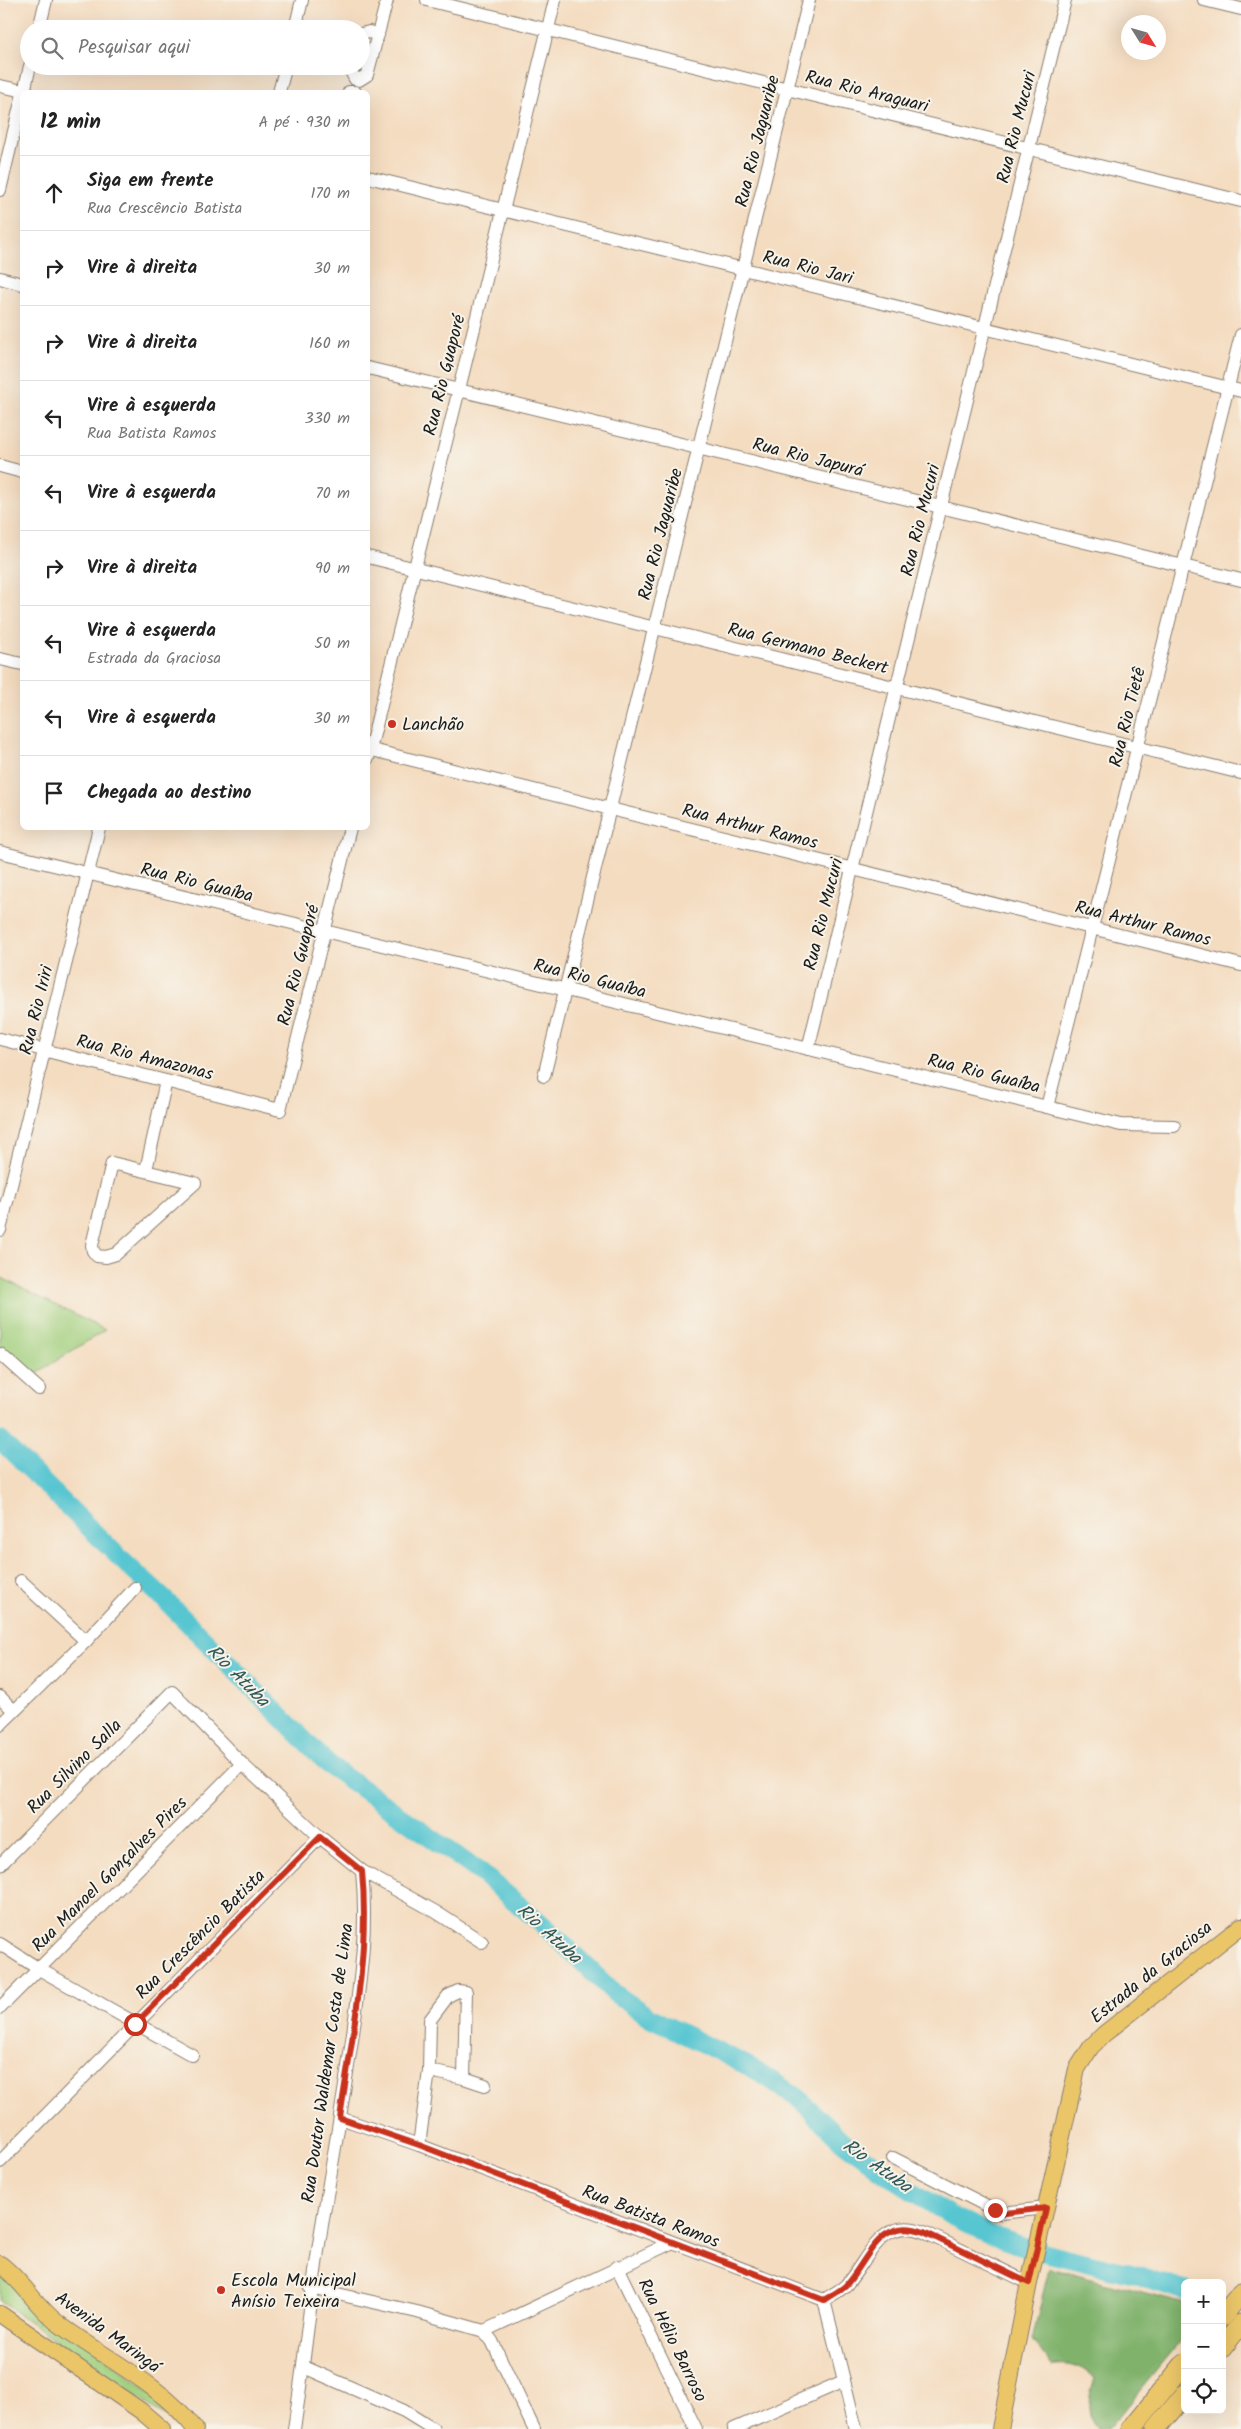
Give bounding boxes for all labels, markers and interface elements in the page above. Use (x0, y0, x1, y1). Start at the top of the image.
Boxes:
north arrow (1121, 15, 1166, 60)
search box (20, 20, 370, 75)
text: Pesquisar aqui (78, 33, 190, 63)
icon: search (38, 34, 66, 62)
street label: Rua Rio Araguari (802, 63, 932, 122)
street label: Rua Rio Mucuri (990, 67, 1046, 187)
street label: Rua Rio Jaguaribe (728, 72, 789, 211)
text: 12 min (40, 106, 101, 139)
text: A pé · 930 m (258, 110, 350, 135)
text: Siga em frente (87, 166, 214, 196)
icon: ahead (40, 179, 68, 207)
text: 170 m (310, 181, 350, 206)
text: Rua Crescêncio Batista (87, 196, 242, 221)
street label: Rua Rio Jari (759, 243, 857, 294)
text: Vire à direita (87, 253, 197, 283)
icon: right (40, 254, 68, 282)
text: 30 m (314, 256, 350, 281)
street label: Rua Rio Guaporé (416, 311, 475, 439)
text: Vire à direita (87, 328, 197, 358)
icon: right (40, 329, 68, 357)
text: 160 m (309, 331, 350, 356)
text: Vire à esquerda (87, 391, 216, 421)
icon: left (40, 404, 68, 432)
text: 330 m (305, 406, 350, 431)
text: Rua Batista Ramos (87, 421, 216, 446)
street label: Rua Rio Japurá (749, 431, 868, 487)
street label: Rua Rio Mucuri (894, 460, 950, 580)
street label: Rua Rio Jaguaribe (631, 465, 692, 604)
text: Vire à esquerda (87, 478, 216, 508)
icon: left (40, 479, 68, 507)
text: 70 m (315, 481, 350, 506)
text: Vire à direita (87, 553, 197, 583)
icon: right (40, 554, 68, 582)
text: 90 m (315, 556, 350, 581)
street label: Rua Germano Beckert (724, 615, 892, 684)
text: Vire à esquerda (87, 616, 216, 646)
icon: left (40, 629, 68, 657)
text: 50 m (314, 631, 350, 656)
text: Estrada da Graciosa (87, 646, 221, 671)
street label: Rua Rio Tietê (1102, 663, 1155, 770)
text: Vire à esquerda (87, 703, 216, 733)
icon: left (40, 704, 68, 732)
text: 30 m (314, 706, 350, 731)
place label: Lanchão (402, 711, 464, 740)
marker: Lanchão (386, 718, 398, 730)
text: Chegada ao destino (87, 778, 252, 808)
icon: arrive (40, 779, 68, 807)
street label: Rua Arthur Ramos (679, 797, 821, 858)
street label: Rua Rio Mucuri (797, 854, 853, 974)
street label: Rua Rio Guaíba (137, 855, 256, 911)
street label: Rua Arthur Ramos (1072, 894, 1214, 955)
street label: Rua Rio Guaporé (270, 901, 329, 1029)
street label: Rua Rio Guaíba (530, 951, 649, 1007)
street label: Rua Rio Iriri (12, 962, 63, 1058)
street label: Rua Rio Amazonas (73, 1027, 217, 1090)
street label: Rua Rio Guaíba (924, 1046, 1043, 1102)
water label: Rio Atuba (199, 1638, 277, 1716)
street label: Rua Silvino Salla (21, 1713, 130, 1822)
street label: Rua Manoel Gonçalves Pires (25, 1790, 195, 1960)
street label: Rua Crescêncio Batista (129, 1863, 273, 2007)
water label: Rio Atuba (509, 1897, 589, 1973)
street label: Estrada da Graciosa (1084, 1914, 1220, 2032)
street label: Rua Doutor Waldemar Costa de Lima (295, 1922, 362, 2205)
route start (124, 2013, 147, 2036)
water label: Rio Atuba (836, 2132, 919, 2202)
street label: Rua Batista Ramos (577, 2178, 724, 2257)
route end (984, 2199, 1007, 2222)
place label: Escola Municipal Anísio Teixeira (231, 2267, 357, 2317)
street label: Rua Hélio Barroso (629, 2274, 714, 2408)
map controls (1181, 2279, 1226, 2414)
button: + (1181, 2279, 1226, 2324)
marker: Escola Municipal Anísio Teixeira (215, 2284, 227, 2296)
street label: Avenida Maringá (48, 2285, 167, 2382)
button: − (1181, 2324, 1226, 2369)
button: locate (1181, 2369, 1226, 2414)

